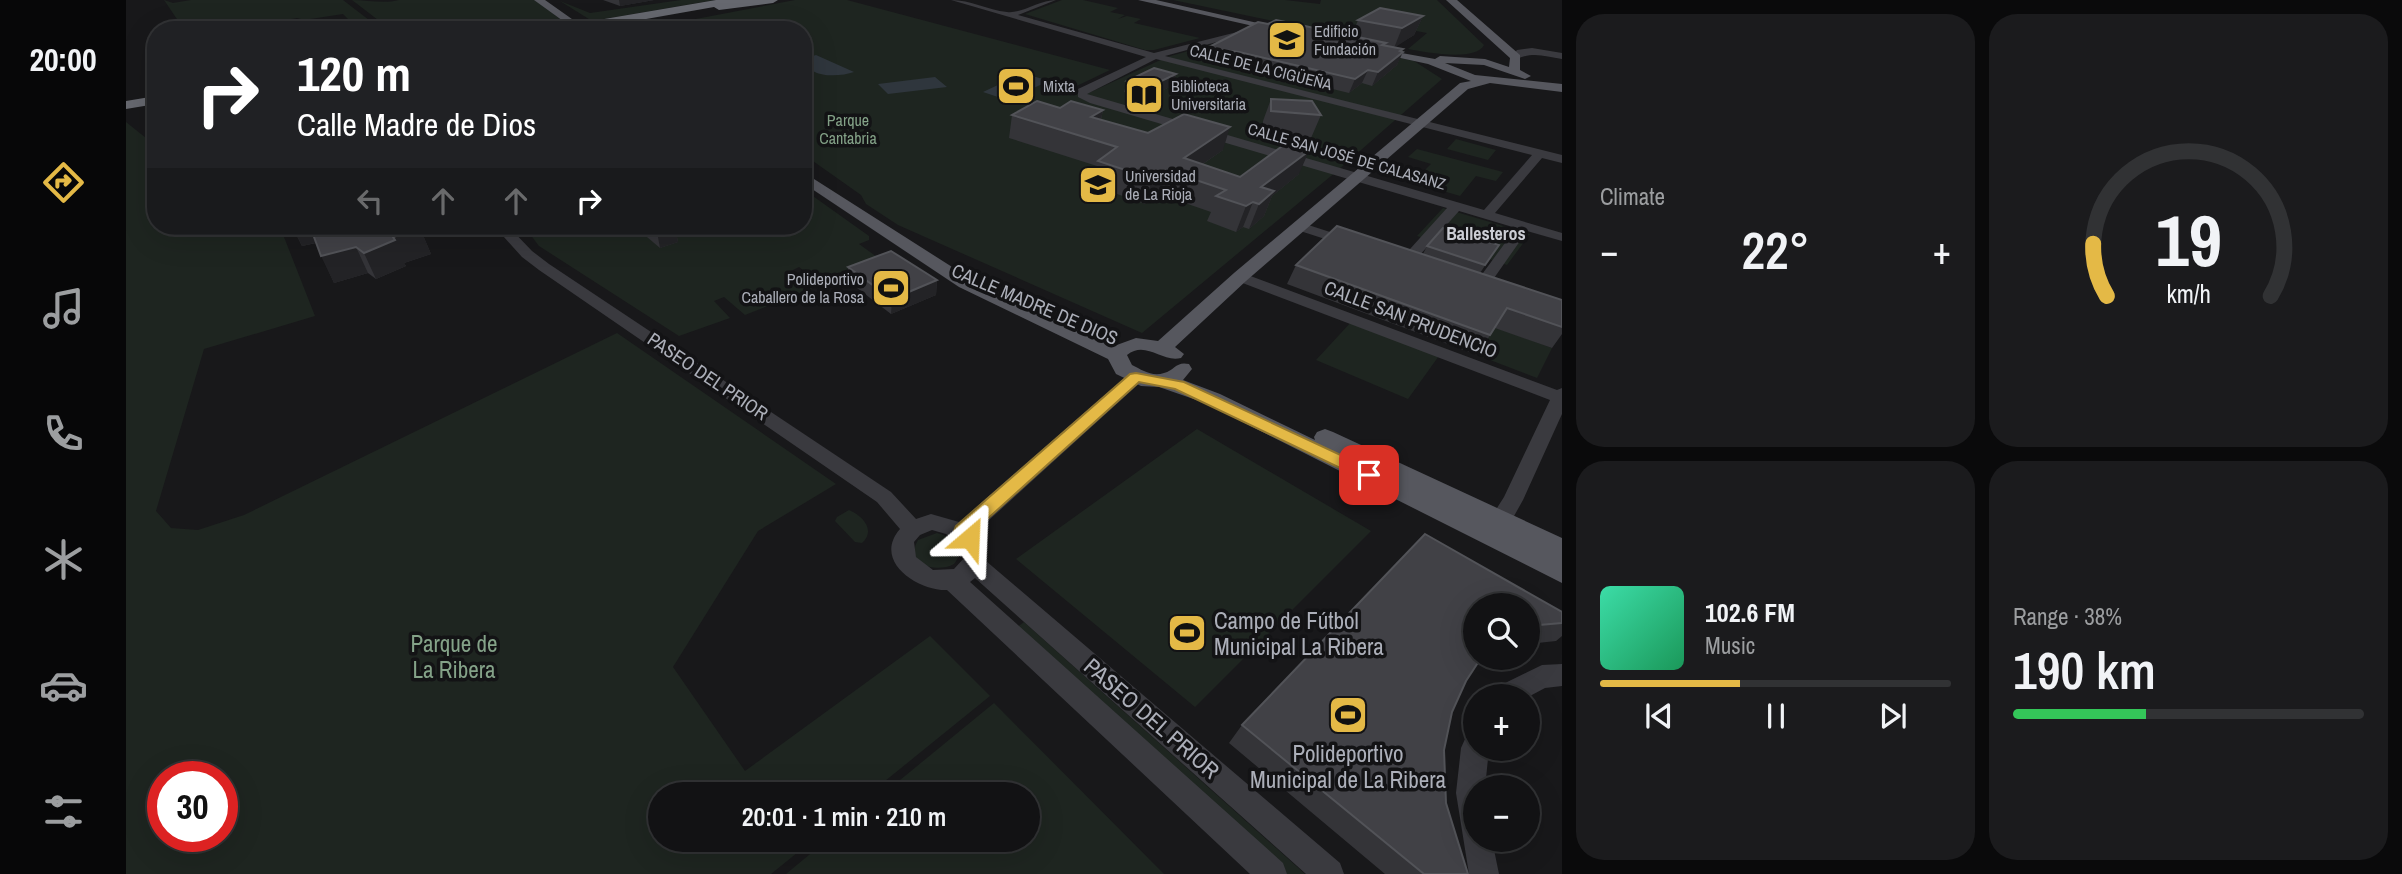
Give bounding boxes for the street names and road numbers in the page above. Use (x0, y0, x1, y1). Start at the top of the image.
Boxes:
street label: CALLE DE LA CIGÜEÑA (1188, 39, 1335, 95)
street label: CALLE SAN JOSÉ DE CALASANZ (1245, 117, 1449, 195)
street label: CALLE MADRE DE DIOS (948, 257, 1122, 351)
street label: CALLE SAN PRUDENCIO (1321, 274, 1501, 364)
street label: PASEO DEL PRIOR (643, 326, 773, 426)
street label: PASEO DEL PRIOR (1078, 651, 1227, 786)

